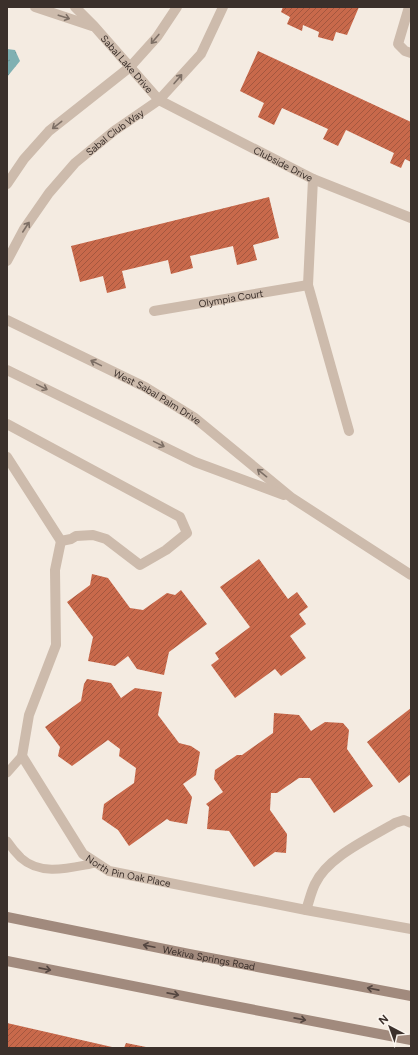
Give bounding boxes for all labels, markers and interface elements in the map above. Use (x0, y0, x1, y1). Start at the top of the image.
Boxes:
one-way arrow (58, 14, 71, 21)
street label: Sabal Lake Drive (98, 32, 156, 96)
one-way arrow (150, 34, 159, 44)
one-way arrow (174, 74, 183, 84)
street label: Sabal Club Way (83, 106, 147, 159)
one-way arrow (52, 120, 63, 129)
street label: Clubside Drive (251, 144, 315, 185)
one-way arrow (22, 221, 30, 232)
street label: Olympia Court (198, 287, 265, 310)
one-way arrow (90, 359, 102, 366)
street label: West Sabal Palm Drive (111, 367, 204, 428)
one-way arrow (36, 384, 48, 391)
one-way arrow (152, 441, 164, 448)
one-way arrow (256, 469, 267, 478)
street label: North Pin Oak Place (83, 852, 172, 890)
one-way arrow (143, 942, 156, 950)
street label: Wekiva Springs Road (161, 943, 256, 973)
one-way arrow (38, 965, 51, 973)
one-way arrow (367, 985, 380, 993)
one-way arrow (166, 991, 179, 999)
north arrow (370, 1007, 410, 1047)
text: N (376, 1012, 391, 1028)
one-way arrow (293, 1015, 306, 1023)

